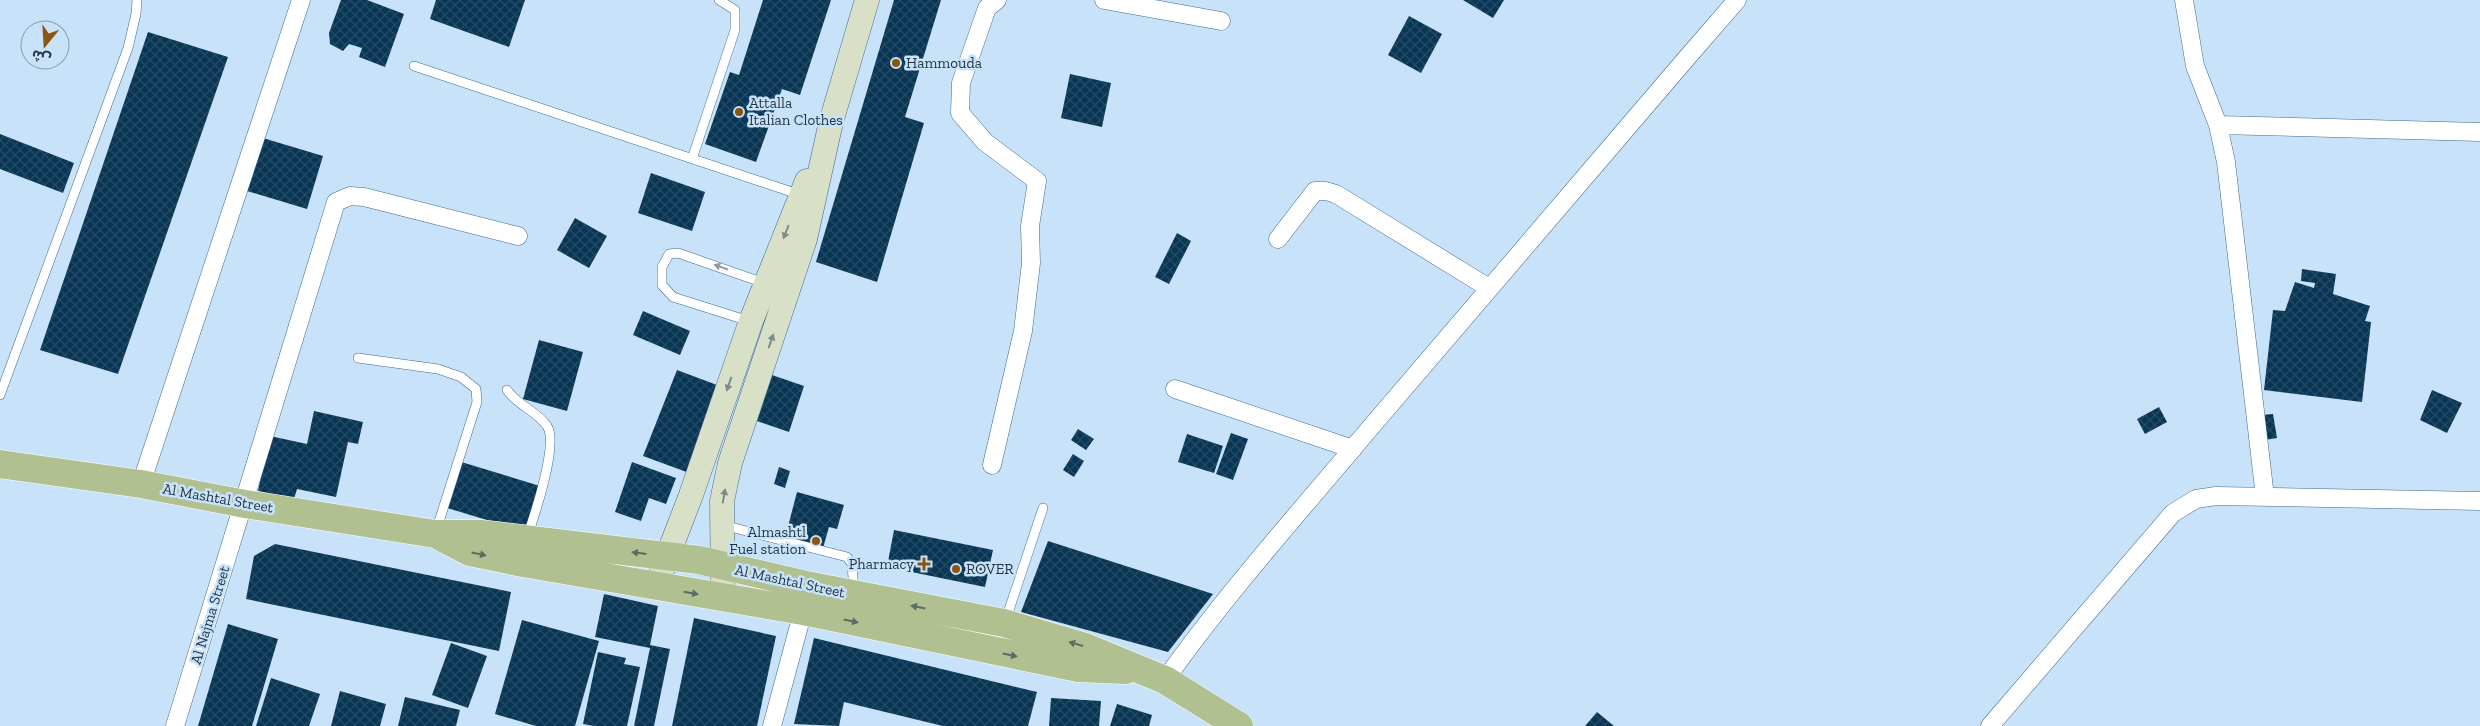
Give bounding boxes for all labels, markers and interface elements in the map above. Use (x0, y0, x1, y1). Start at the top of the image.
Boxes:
north arrow (20, 20, 70, 70)
text: ش (29, 46, 53, 68)
place label: Hammouda (906, 54, 982, 72)
marker: Hammouda (890, 57, 902, 69)
place label: Attalla Italian Clothes (749, 94, 843, 129)
marker: Attalla Italian Clothes (733, 106, 745, 118)
one-way arrow (782, 225, 790, 240)
one-way arrow (713, 263, 728, 271)
one-way arrow (768, 334, 775, 349)
one-way arrow (725, 377, 733, 392)
street label: Al Mashtal Street (161, 479, 275, 517)
one-way arrow (720, 488, 728, 504)
place label: Almashtl Fuel station (729, 523, 806, 558)
marker: Almashtl Fuel station (810, 535, 822, 547)
one-way arrow (631, 549, 647, 557)
one-way arrow (472, 550, 487, 558)
place label: Pharmacy (849, 555, 914, 573)
marker: Pharmacy (918, 558, 930, 570)
place label: ROVER (966, 560, 1014, 578)
street label: Al Mashtal Street (733, 561, 847, 602)
street label: Al Najma Street (186, 563, 234, 666)
marker: ROVER (950, 563, 962, 575)
one-way arrow (683, 589, 699, 597)
one-way arrow (910, 602, 926, 610)
one-way arrow (843, 617, 858, 625)
one-way arrow (1069, 640, 1084, 648)
one-way arrow (1002, 651, 1017, 659)

